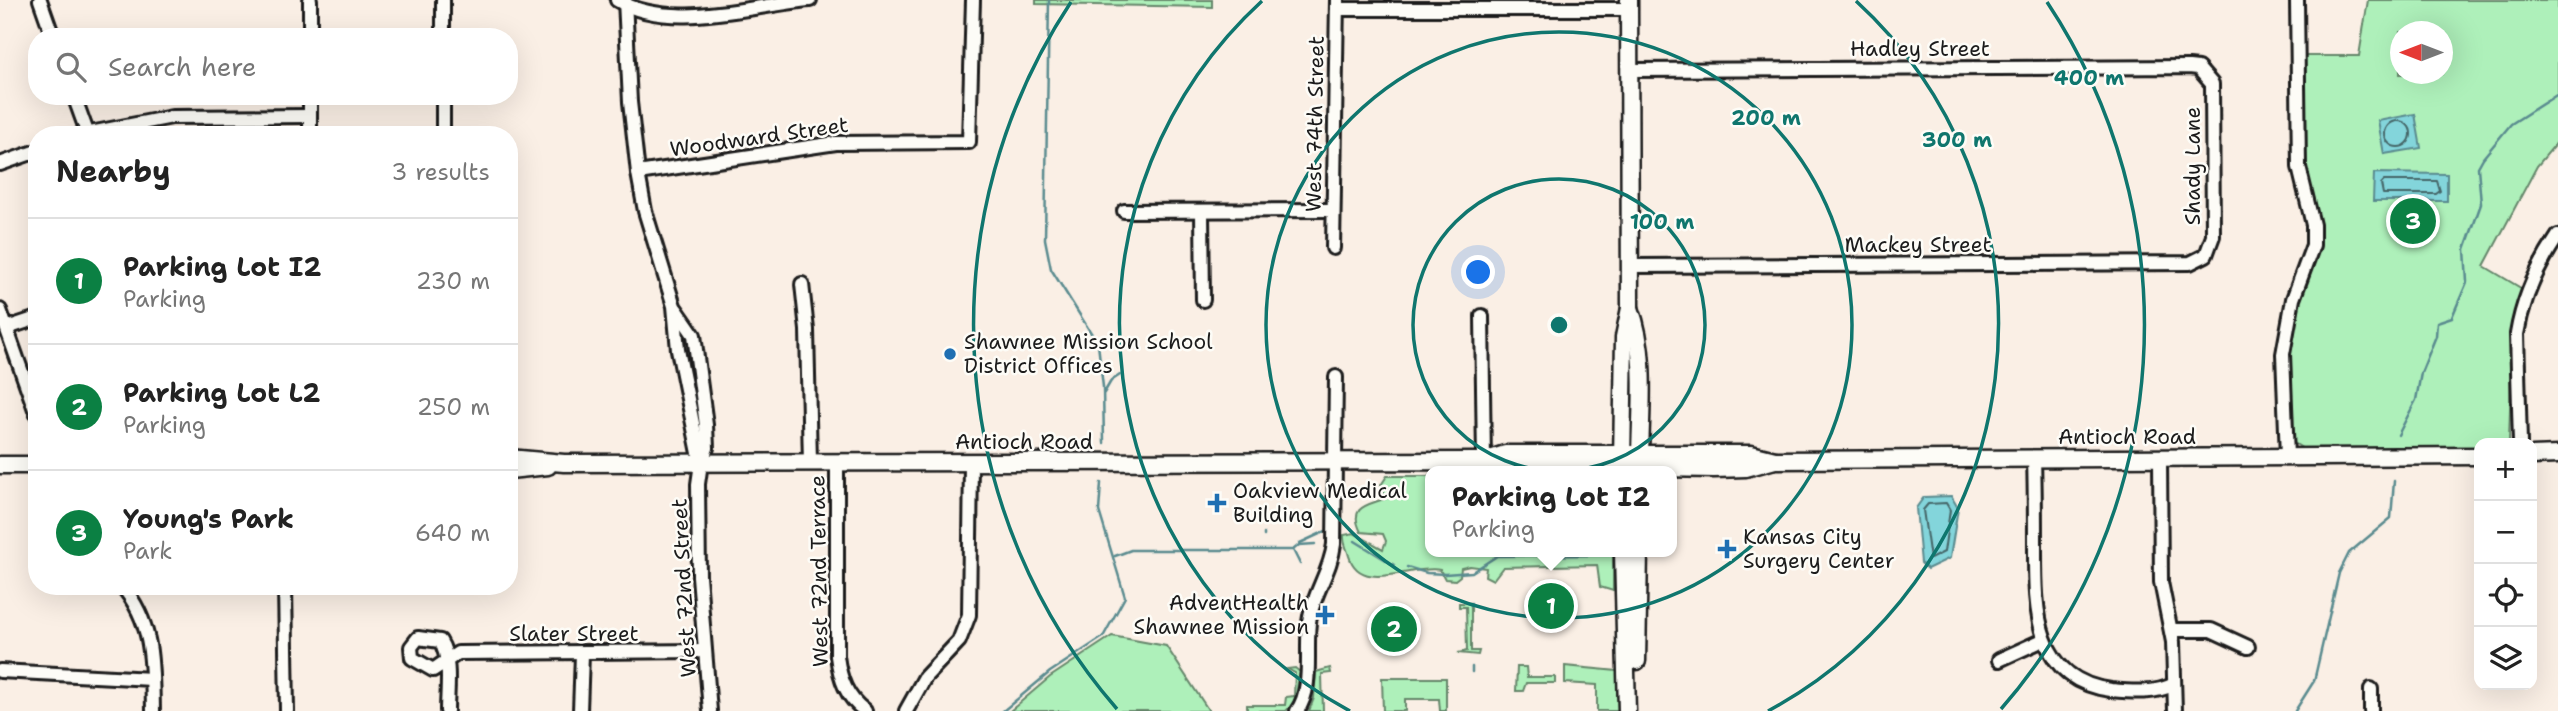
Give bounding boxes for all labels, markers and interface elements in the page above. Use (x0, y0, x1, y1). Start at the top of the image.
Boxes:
north arrow (2390, 21, 2453, 84)
search box (28, 28, 518, 105)
street label: Hadley Street (1850, 35, 1990, 63)
street label: West 74th Street (1299, 36, 1331, 212)
icon: search (52, 48, 90, 86)
text: Search here (108, 49, 257, 84)
text: 400 m (2054, 64, 2124, 92)
text: 200 m (1731, 104, 1801, 132)
street label: Shady Lane (2179, 107, 2207, 225)
street label: Woodward Street (668, 111, 850, 163)
text: 300 m (1922, 126, 1992, 154)
text: Nearby (56, 151, 171, 192)
text: 3 results (391, 157, 490, 187)
pin: 3 (2390, 195, 2436, 247)
text: 100 m (1630, 208, 1694, 236)
street label: Mackey Street (1844, 231, 1992, 259)
text: Parking Lot I2 (123, 249, 321, 284)
your location (1461, 255, 1495, 289)
text: 1 (74, 266, 84, 296)
text: 230 m (416, 266, 490, 296)
text: Parking (123, 284, 206, 314)
centre of rings (1547, 313, 1571, 337)
place label: Shawnee Mission School District Offices (964, 328, 1213, 380)
marker: Shawnee Mission School District Offices (942, 346, 958, 362)
text: Parking Lot L2 (123, 375, 321, 410)
text: 2 (71, 392, 87, 422)
text: 250 m (417, 392, 490, 422)
text: Parking (123, 410, 206, 440)
street label: Antioch Road (2058, 423, 2196, 451)
street label: Antioch Road (955, 428, 1093, 456)
map controls (2474, 438, 2537, 690)
button: + (2474, 438, 2537, 501)
popup (1425, 466, 1677, 557)
street label: West 72nd Terrace (803, 475, 835, 667)
place label: Oakview Medical Building (1233, 477, 1407, 529)
text: Parking Lot I2 (1452, 479, 1650, 514)
marker: Oakview Medical Building (1207, 493, 1227, 513)
street label: West 72nd Street (665, 498, 703, 678)
text: Young's Park (123, 501, 294, 536)
button: − (2474, 501, 2537, 564)
text: Parking (1452, 514, 1535, 544)
text: 3 (71, 518, 87, 548)
text: 640 m (415, 518, 490, 548)
place label: Kansas City Surgery Center (1743, 523, 1895, 575)
text: Park (123, 536, 172, 566)
marker: Kansas City Surgery Center (1717, 539, 1737, 559)
button: locate (2474, 564, 2537, 627)
pin: 1 (1528, 580, 1574, 632)
place label: AdventHealth Shawnee Mission (1134, 589, 1309, 641)
pin: 2 (1371, 603, 1417, 655)
marker: AdventHealth Shawnee Mission (1315, 605, 1335, 625)
street label: Slater Street (509, 620, 639, 648)
button: layers (2474, 627, 2537, 690)

